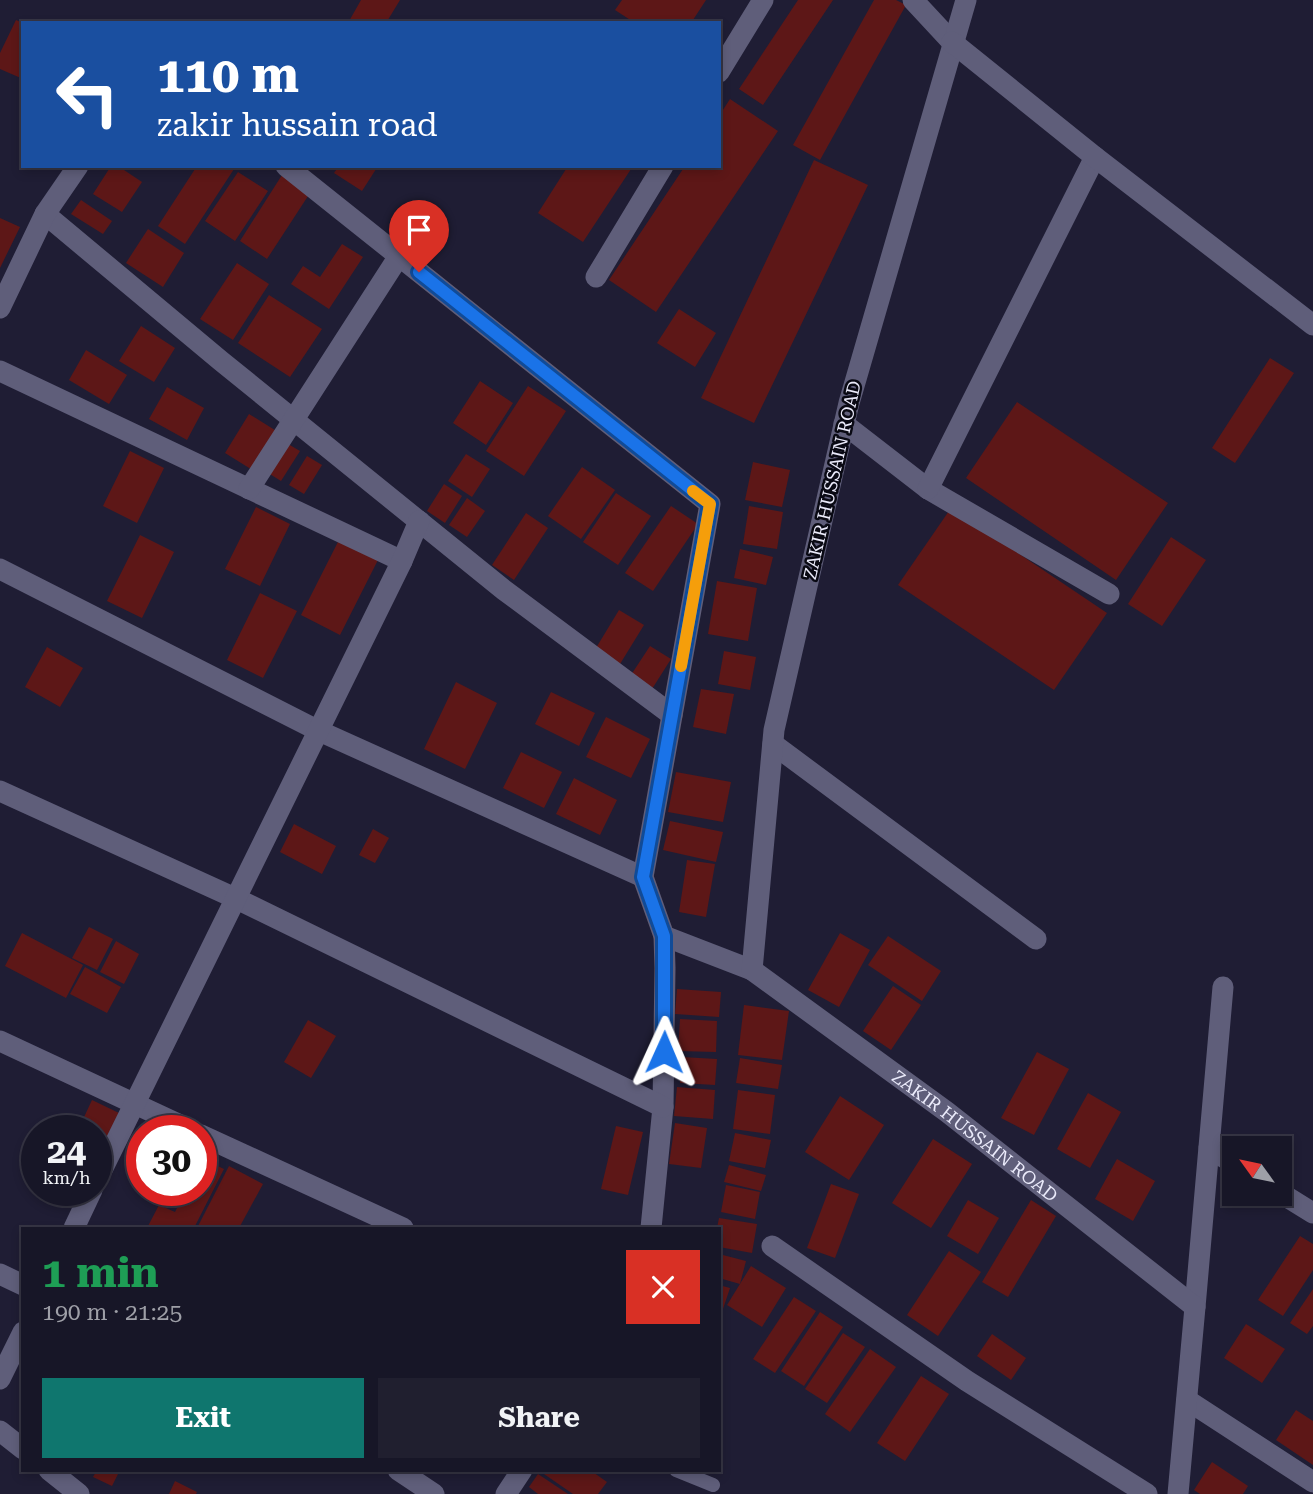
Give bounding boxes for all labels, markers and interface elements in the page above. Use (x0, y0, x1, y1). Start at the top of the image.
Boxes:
text: 110 m (157, 47, 299, 104)
icon: left (42, 49, 133, 140)
text: zakir hussain road (157, 106, 438, 144)
pin (389, 200, 449, 272)
icon: arrive (400, 211, 438, 249)
street label: ZAKIR HUSSAIN ROAD (799, 379, 865, 581)
position arrow (627, 1015, 701, 1089)
street label: ZAKIR HUSSAIN ROAD (888, 1065, 1062, 1206)
speed limit sign: 30 (126, 1115, 217, 1206)
text: 24 (47, 1131, 86, 1172)
north arrow (1222, 1136, 1292, 1206)
map controls (1222, 1136, 1292, 1206)
text: km/h (42, 1167, 91, 1188)
text: 1 min (42, 1248, 159, 1297)
button: close (626, 1250, 700, 1324)
text: 190 m · 21:25 (42, 1299, 182, 1326)
button: Exit (42, 1378, 364, 1458)
button: Share (378, 1378, 700, 1458)

